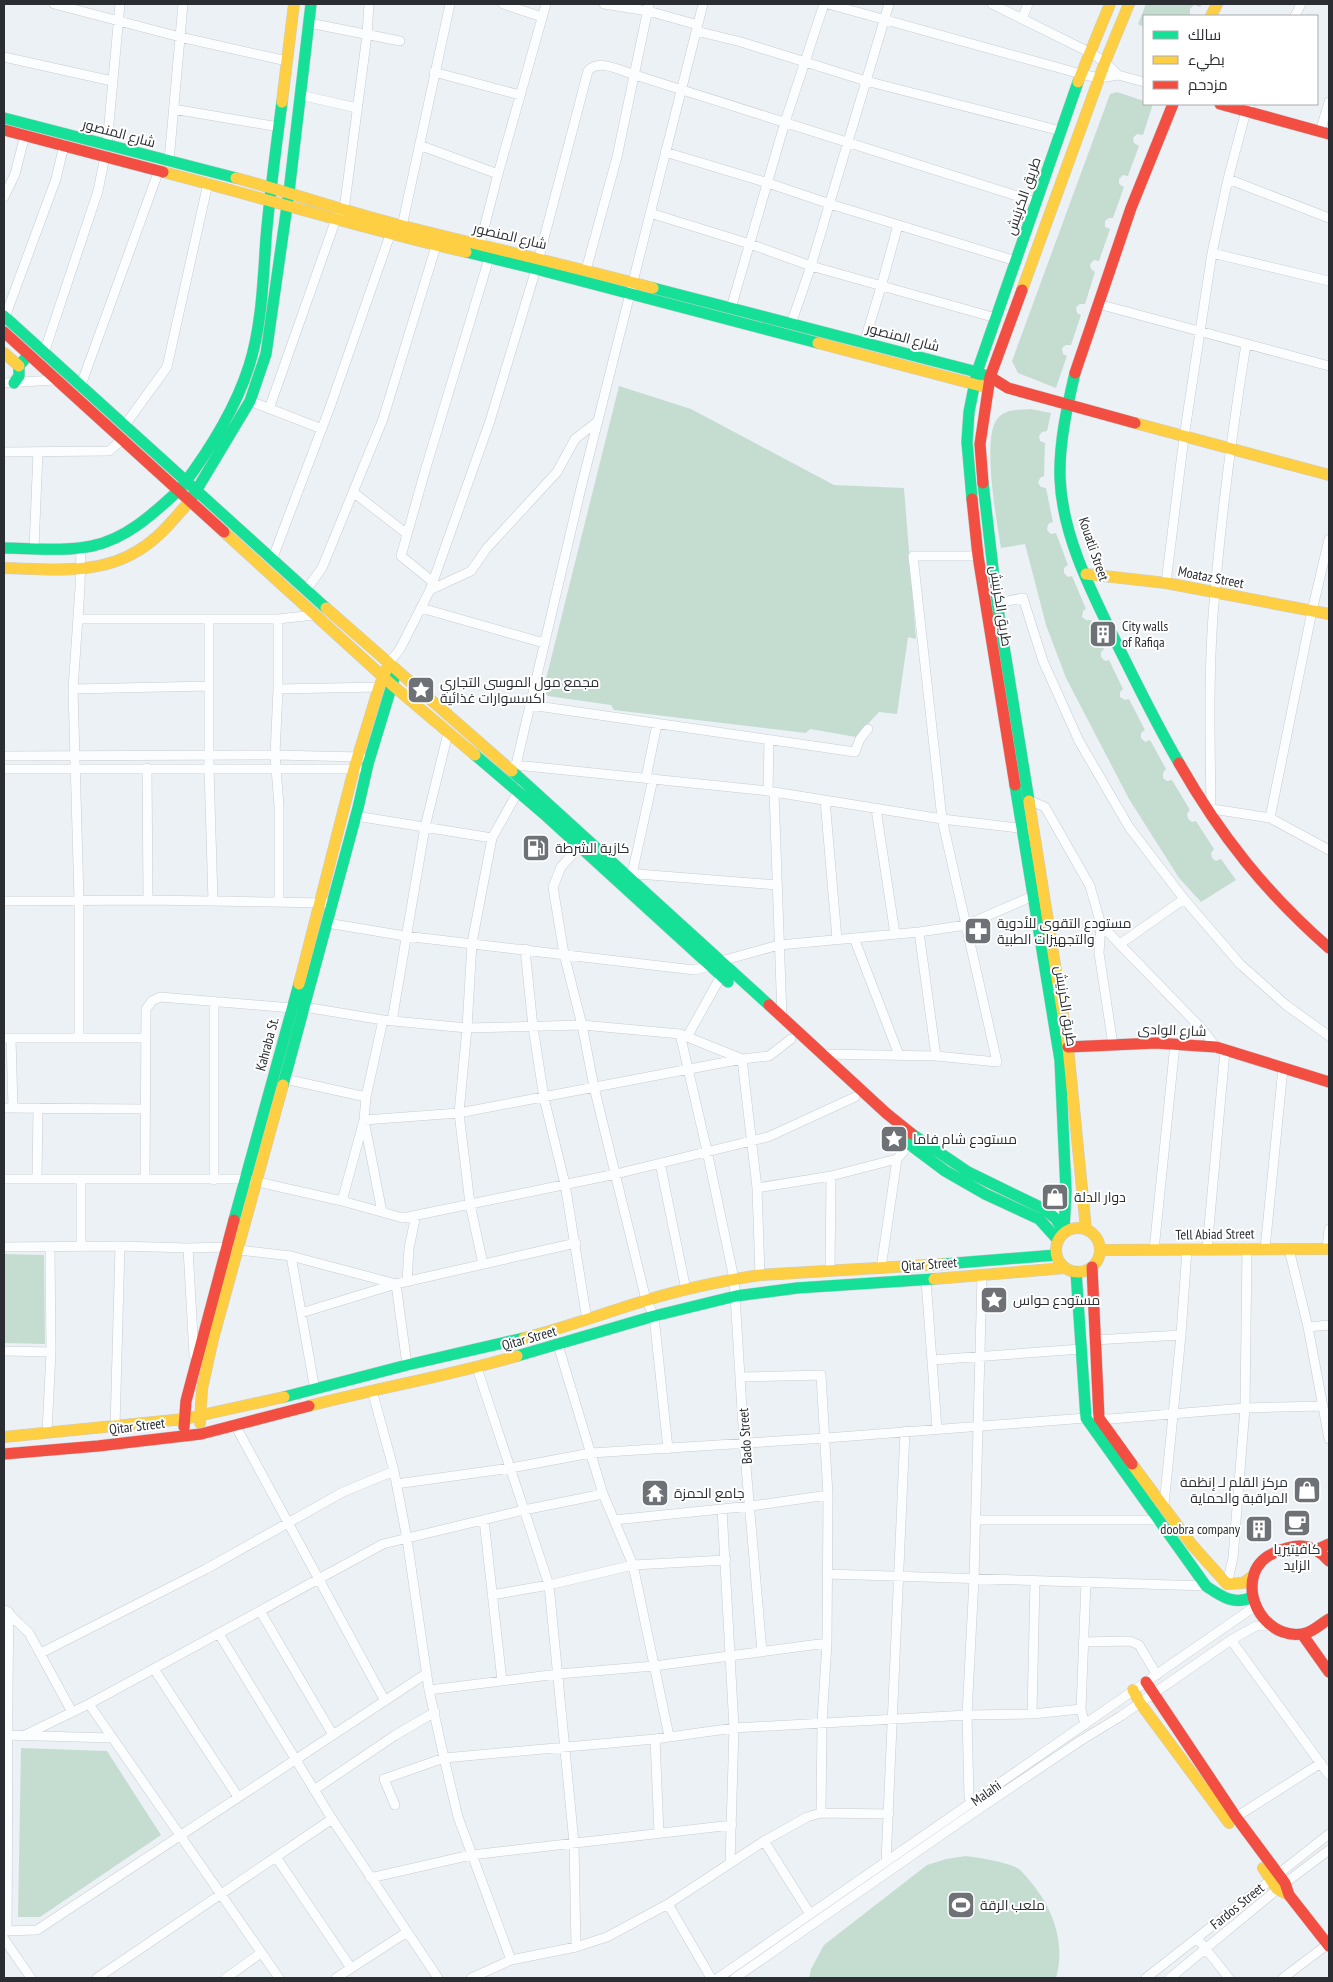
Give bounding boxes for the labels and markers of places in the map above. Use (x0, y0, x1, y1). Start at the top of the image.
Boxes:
place label: City walls of Rafiqa (1122, 617, 1168, 651)
building icon: City walls of Rafiqa (1088, 619, 1118, 649)
place label: مجمع مول الموسى التجاري اكسسوارات غذائية (440, 673, 599, 707)
place icon: مجمع مول الموسى التجاري اكسسوارات غذائية (406, 675, 436, 705)
fuel station icon: كازية الشرطة (521, 833, 551, 863)
place label: كازية الشرطة (555, 839, 630, 857)
place label: مستودع التقوى للأدوية والتجهيزات الطبية (997, 914, 1131, 948)
pharmacy icon: مستودع التقوى للأدوية والتجهيزات الطبية (963, 916, 993, 946)
place icon: مستودع شام فاما (879, 1124, 909, 1154)
place label: مستودع شام فاما (913, 1130, 1017, 1149)
shop icon: دوار الدلة (1040, 1182, 1070, 1212)
place label: دوار الدلة (1074, 1188, 1126, 1206)
place icon: مستودع حواس (979, 1285, 1009, 1315)
place label: مستودع حواس (1013, 1291, 1100, 1309)
place label: مركز القلم لـ إنظمة المراقبة والحماية (1180, 1473, 1288, 1507)
shop icon: مركز القلم لـ إنظمة المراقبة والحماية (1292, 1475, 1322, 1505)
temple icon: جامع الحمزة (640, 1478, 670, 1508)
place label: جامع الحمزة (674, 1484, 745, 1502)
cafe icon: كافيتيريا الزايد (1282, 1508, 1312, 1538)
building icon: doobra company (1244, 1514, 1274, 1544)
place label: doobra company (1160, 1520, 1241, 1538)
place label: كافيتيريا الزايد (1274, 1540, 1320, 1574)
sports icon: ملعب الرقة (946, 1890, 976, 1920)
place label: ملعب الرقة (980, 1896, 1045, 1914)

